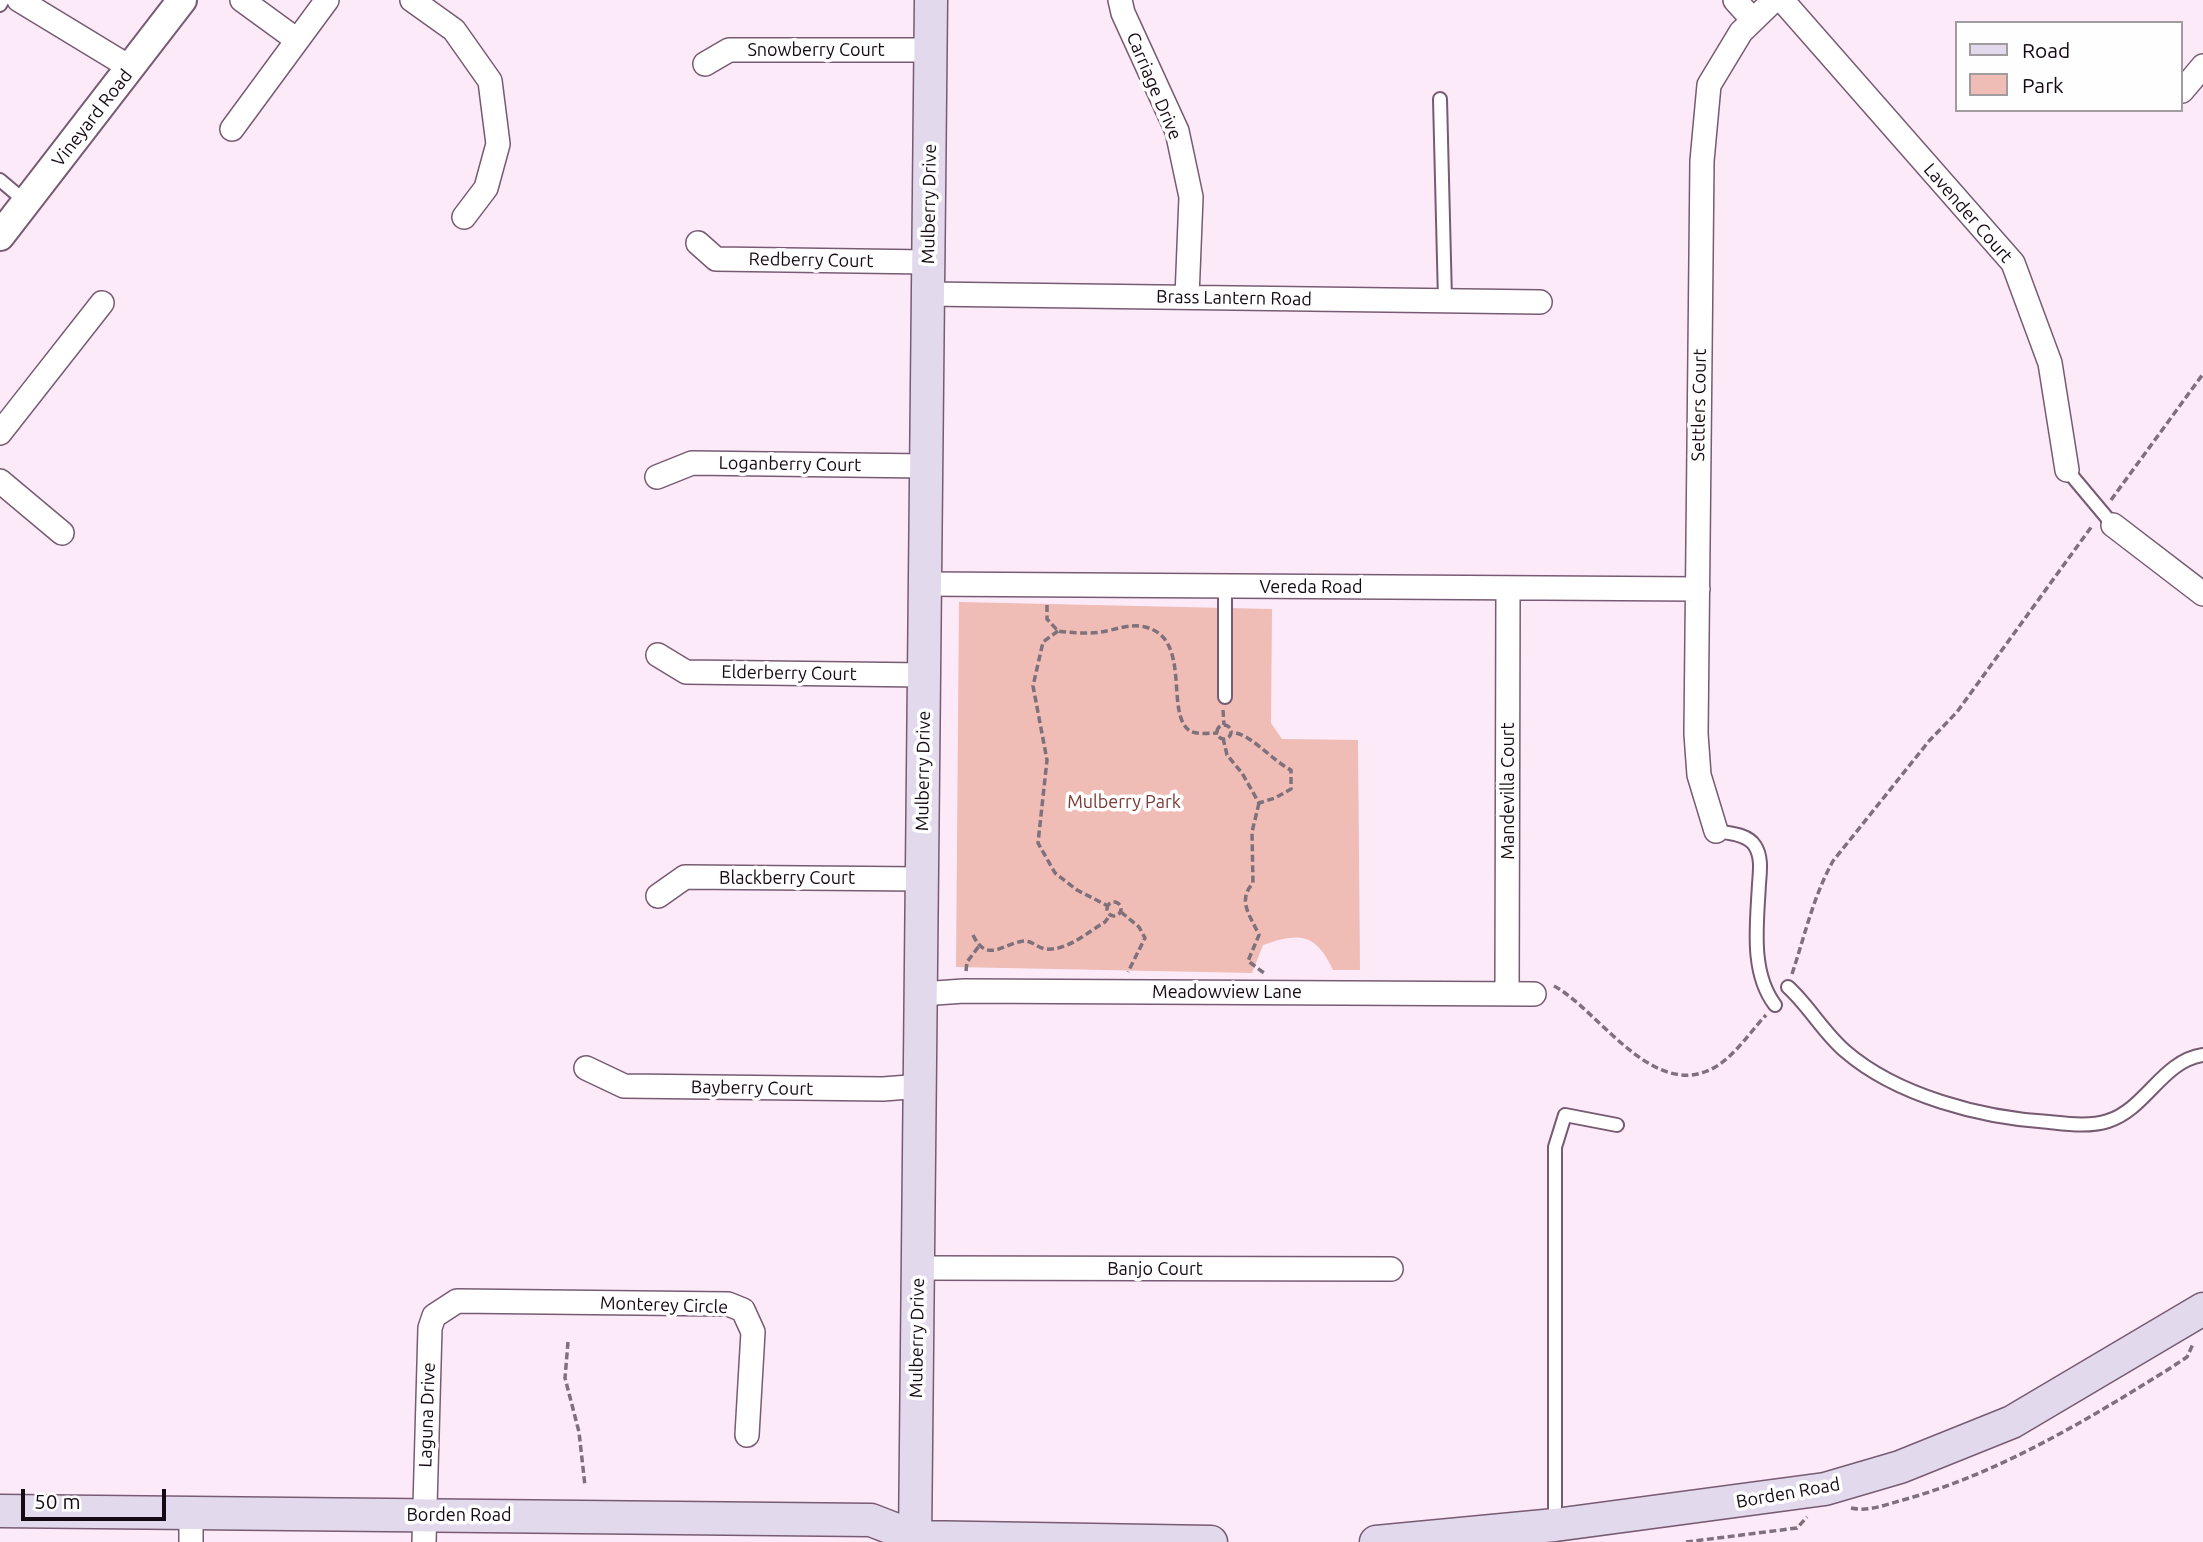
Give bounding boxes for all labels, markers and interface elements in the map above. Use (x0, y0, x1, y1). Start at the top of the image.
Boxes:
legend (1954, 21, 2182, 112)
street label: Carriage Drive (1122, 29, 1186, 143)
text: Road (2022, 38, 2070, 62)
street label: Snowberry Court (747, 39, 885, 61)
street label: Vineyard Road (47, 65, 137, 171)
text: Park (2022, 73, 2064, 97)
street label: Mulberry Drive (917, 144, 941, 264)
street label: Lavender Court (1919, 159, 2017, 267)
street label: Redberry Court (748, 248, 874, 272)
street label: Brass Lantern Road (1156, 286, 1312, 310)
street label: Settlers Court (1687, 348, 1711, 462)
street label: Loganberry Court (719, 452, 861, 476)
street label: Vereda Road (1260, 576, 1362, 598)
street label: Elderberry Court (721, 661, 857, 685)
street label: Mulberry Drive (911, 711, 935, 831)
street label: Mandevilla Court (1497, 722, 1519, 860)
park label: Mulberry Park (1067, 791, 1181, 813)
street label: Blackberry Court (719, 867, 855, 889)
street label: Meadowview Lane (1152, 981, 1302, 1003)
street label: Bayberry Court (691, 1076, 813, 1100)
street label: Banjo Court (1107, 1258, 1203, 1280)
street label: Mulberry Drive (905, 1278, 929, 1398)
street label: Monterey Circle (600, 1292, 728, 1318)
street label: Laguna Drive (414, 1362, 440, 1468)
street label: Borden Road (1734, 1473, 1842, 1513)
scale bar (24, 1476, 170, 1520)
text: 50 m (34, 1489, 81, 1513)
street label: Borden Road (406, 1504, 512, 1526)

